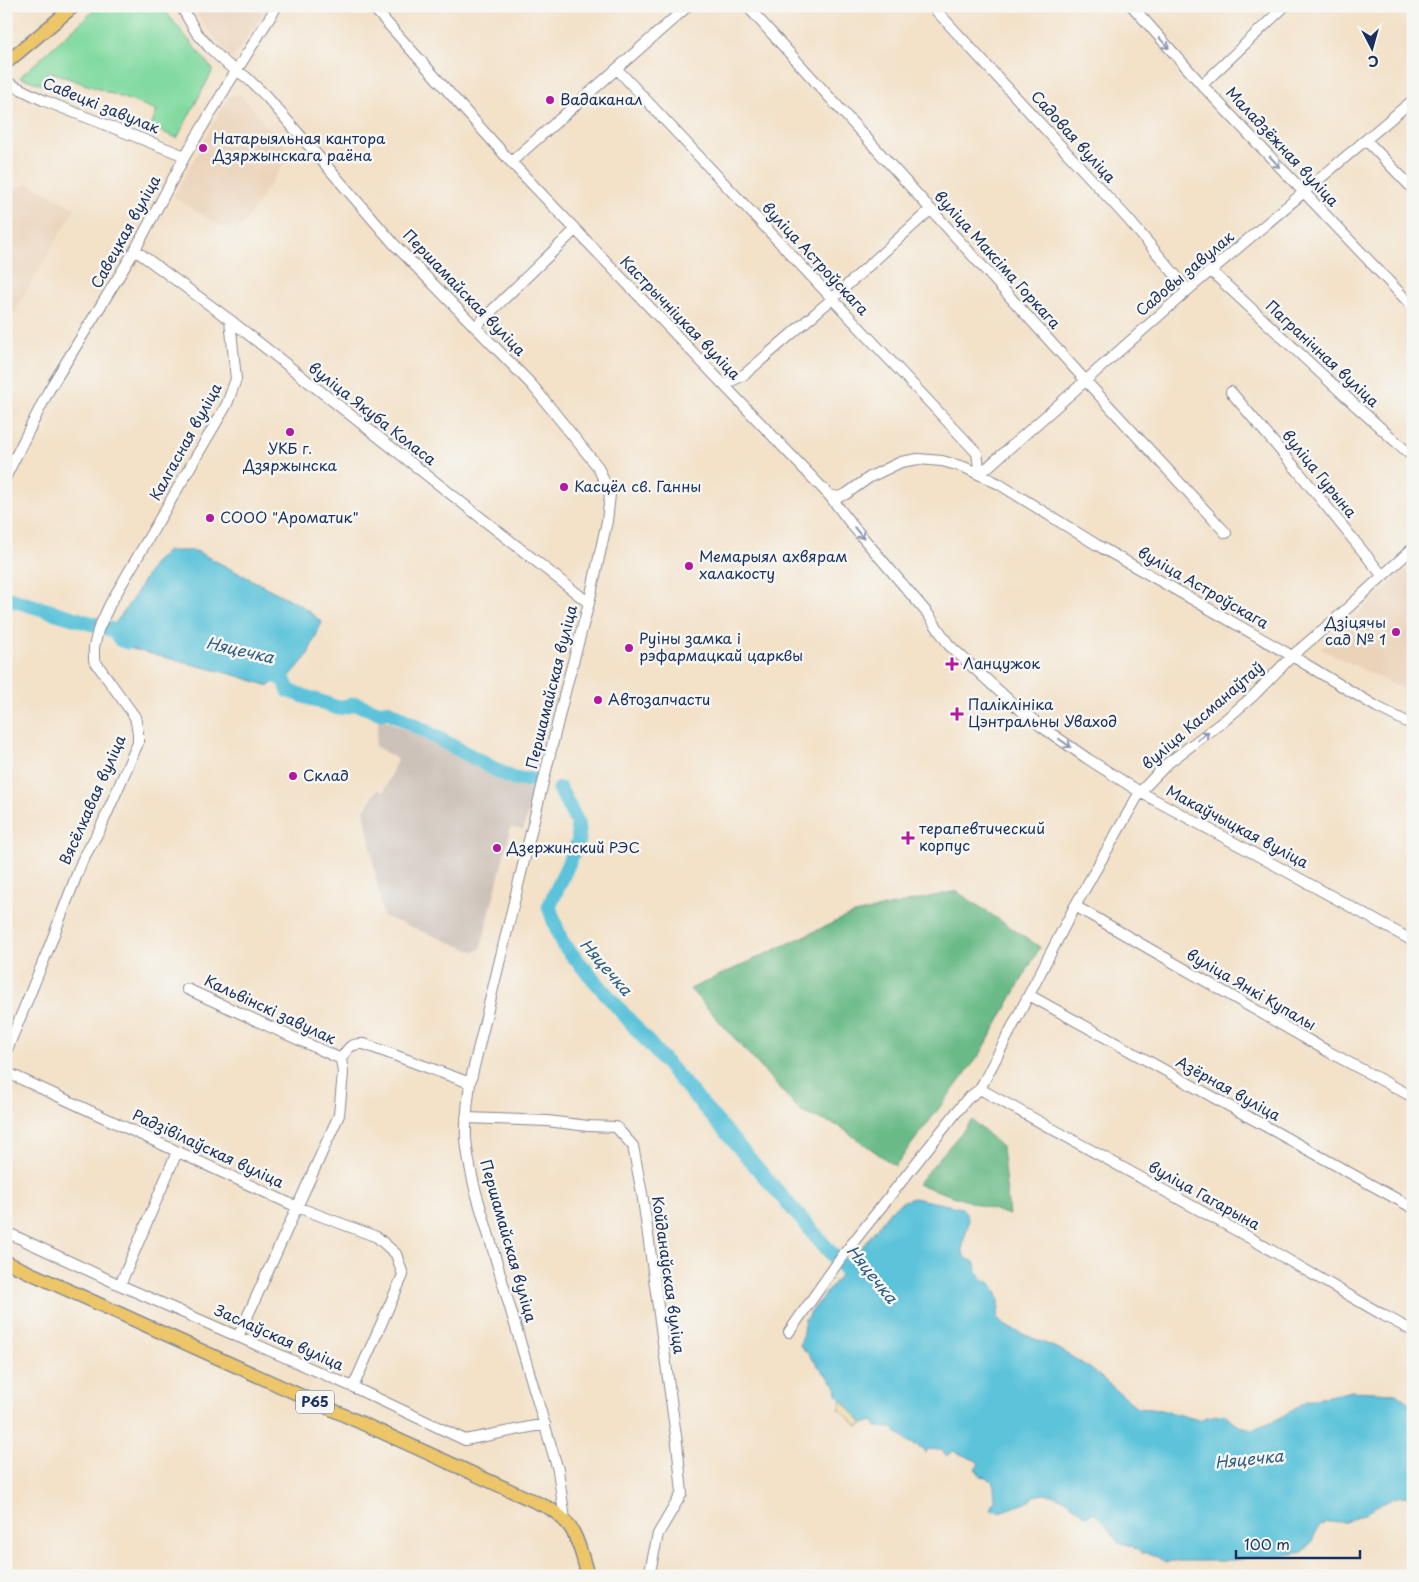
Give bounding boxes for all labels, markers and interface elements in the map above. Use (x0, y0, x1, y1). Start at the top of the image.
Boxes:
north arrow (1346, 22, 1396, 72)
one-way arrow (1159, 36, 1170, 49)
text: С (1367, 50, 1380, 72)
street label: Савецкі завулак (40, 71, 164, 139)
street label: Маладзёжная вуліца (1221, 81, 1345, 212)
street label: Садовая вуліца (1026, 85, 1123, 188)
place label: Вадаканал (560, 87, 643, 110)
marker: Вадаканал (544, 94, 556, 106)
place label: Натарыяльная кантора Дзяржынскага раёна (212, 126, 386, 166)
marker: Натарыяльная кантора Дзяржынскага раёна (197, 142, 209, 154)
one-way arrow (1269, 155, 1281, 168)
street label: Савецкая вуліца (84, 170, 166, 292)
street label: вуліца Максіма Горкага (930, 185, 1067, 334)
street label: вуліца Астроўскага (757, 196, 875, 320)
street label: Першамайская вуліца (398, 223, 532, 361)
street label: Садовы завулак (1130, 225, 1238, 321)
street label: Кастрычніцкая вуліца (616, 250, 747, 385)
street label: Пагранічная вуліца (1261, 294, 1386, 412)
street label: вуліца Якуба Коласа (304, 356, 442, 470)
street label: Калгасная вуліца (143, 378, 227, 504)
street label: вуліца Гурына (1277, 424, 1363, 523)
marker: УКБ г. Дзяржынска (284, 426, 296, 438)
place label: УКБ г. Дзяржынска (242, 436, 337, 476)
place label: Касцёл св. Ганны (574, 474, 701, 497)
marker: Касцёл св. Ганны (558, 481, 570, 493)
place label: СООО "Ароматик" (220, 505, 359, 528)
marker: СООО "Ароматик" (204, 512, 216, 524)
one-way arrow (853, 526, 864, 539)
street label: вуліца Астроўскага (1134, 540, 1274, 634)
place label: Мемарыял ахвярам халакосту (699, 544, 848, 584)
marker: Мемарыял ахвярам халакосту (683, 560, 695, 572)
street label: Першамайская вуліца (519, 601, 582, 771)
place label: Дзіцячы сад № 1 (1324, 610, 1386, 650)
place label: Руіны замка і рэфармацкай царквы (639, 626, 803, 666)
marker: Дзіцячы сад № 1 (1390, 626, 1402, 638)
water label: Няцечка (204, 630, 277, 669)
marker: Руіны замка і рэфармацкай царквы (623, 642, 635, 654)
place label: Ланцужок (963, 651, 1040, 674)
street label: вуліца Касманаўтаў (1136, 655, 1268, 774)
marker: Ланцужок (945, 657, 959, 671)
place label: Автозапчасти (608, 687, 710, 710)
place label: Паліклініка Цэнтральны Уваход (968, 692, 1117, 732)
marker: Автозапчасти (592, 694, 604, 706)
marker: Паліклініка Цэнтральны Уваход (950, 707, 964, 721)
street label: Вясёлкавая вуліца (53, 730, 131, 868)
one-way arrow (1196, 731, 1209, 742)
one-way arrow (1057, 738, 1071, 748)
place label: Склад (303, 763, 349, 786)
marker: Склад (287, 770, 299, 782)
street label: Макаўчыцкая вуліца (1162, 778, 1314, 873)
place label: терапевтический корпус (919, 816, 1045, 856)
marker: терапевтический корпус (901, 831, 915, 845)
place label: Дзержинский РЭС (506, 835, 640, 858)
marker: Дзержинский РЭС (491, 842, 503, 854)
water label: Няцечка (575, 933, 639, 1001)
street label: вуліца Янкі Купалы (1183, 942, 1321, 1035)
street label: Кальвінскі завулак (201, 968, 340, 1049)
street label: Азёрная вуліца (1172, 1049, 1286, 1126)
street label: Радзівілаўская вуліца (129, 1102, 289, 1193)
street label: вуліца Гагарына (1145, 1154, 1265, 1235)
street label: Першамайская вуліца (475, 1157, 544, 1325)
street label: Койданаўская вуліца (647, 1194, 692, 1356)
water label: Няцечка (842, 1239, 904, 1308)
street label: Заслаўская вуліца (211, 1298, 349, 1376)
road number: Р65 (296, 1390, 334, 1414)
water label: Няцечка (1213, 1442, 1285, 1474)
scale bar (1236, 1527, 1360, 1559)
text: 100 m (1244, 1532, 1290, 1555)

